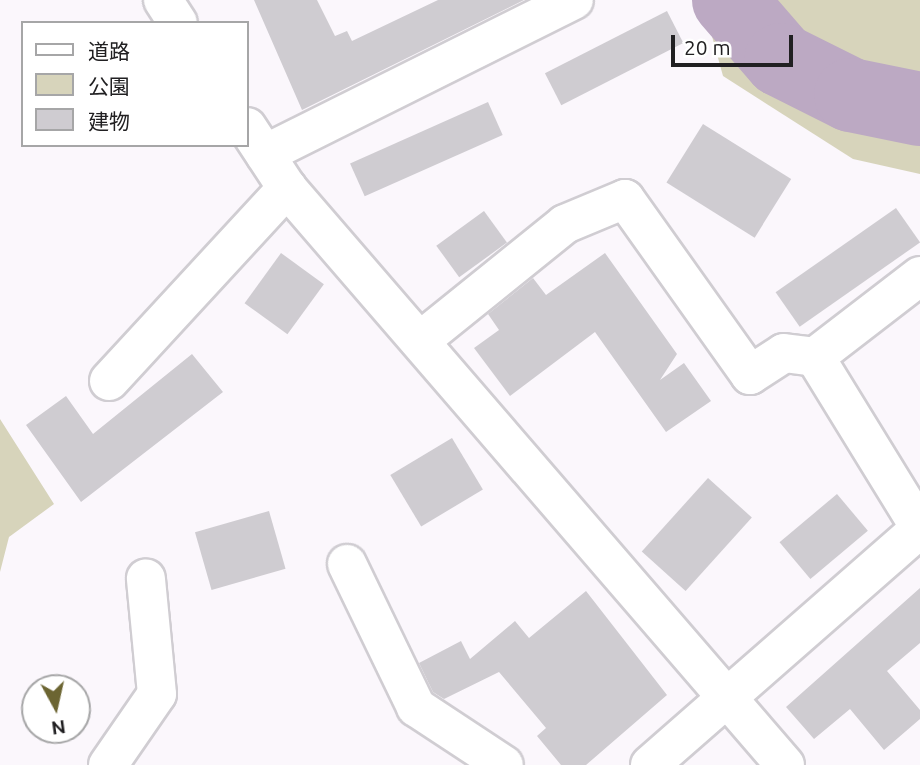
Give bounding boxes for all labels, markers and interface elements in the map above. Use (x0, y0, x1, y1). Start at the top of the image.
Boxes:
legend (21, 21, 248, 147)
scale bar (675, 21, 797, 65)
text: 20 m (684, 35, 731, 59)
text: 道路 (88, 39, 130, 63)
text: 公園 (88, 74, 130, 98)
text: 建物 (88, 109, 130, 133)
north arrow (21, 674, 91, 744)
text: N (50, 716, 67, 740)

